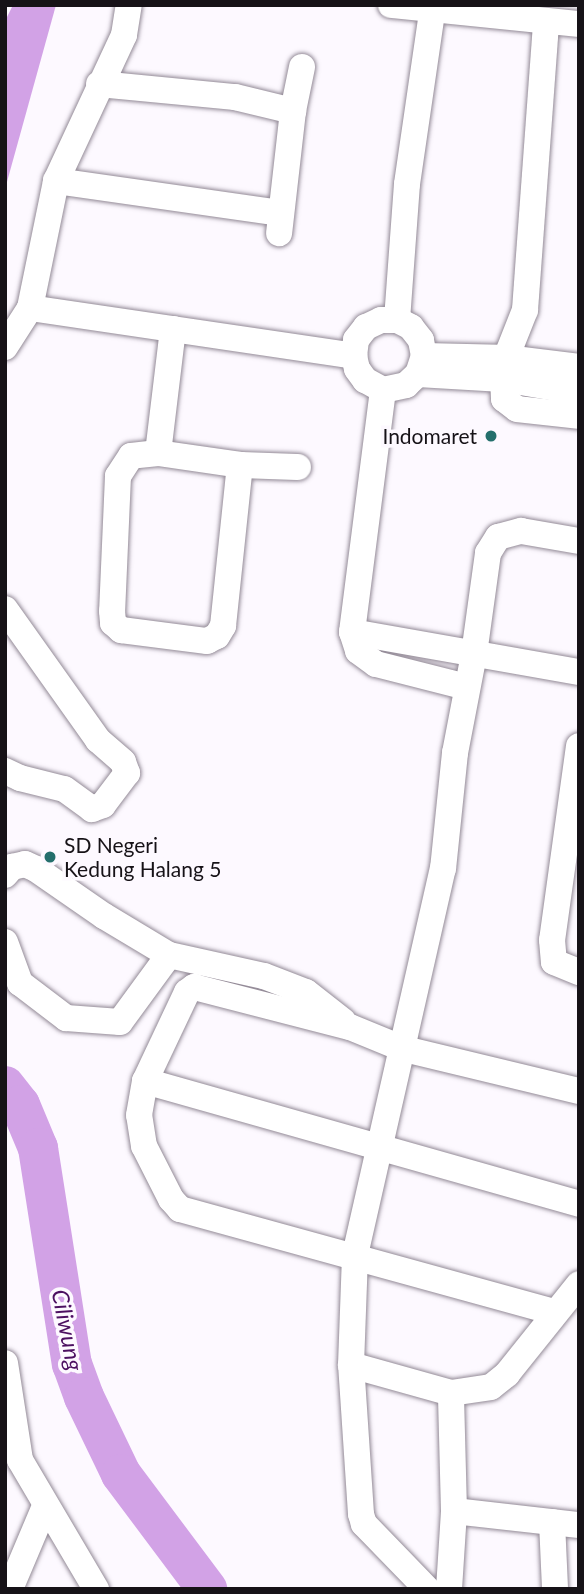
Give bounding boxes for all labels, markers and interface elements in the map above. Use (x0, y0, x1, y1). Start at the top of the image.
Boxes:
place label: Indomaret (382, 423, 477, 449)
marker: Indomaret (483, 428, 499, 444)
place label: SD Negeri Kedung Halang 5 (64, 832, 221, 882)
marker: SD Negeri Kedung Halang 5 (42, 849, 58, 865)
water label: Ciliwung (47, 1287, 89, 1373)

